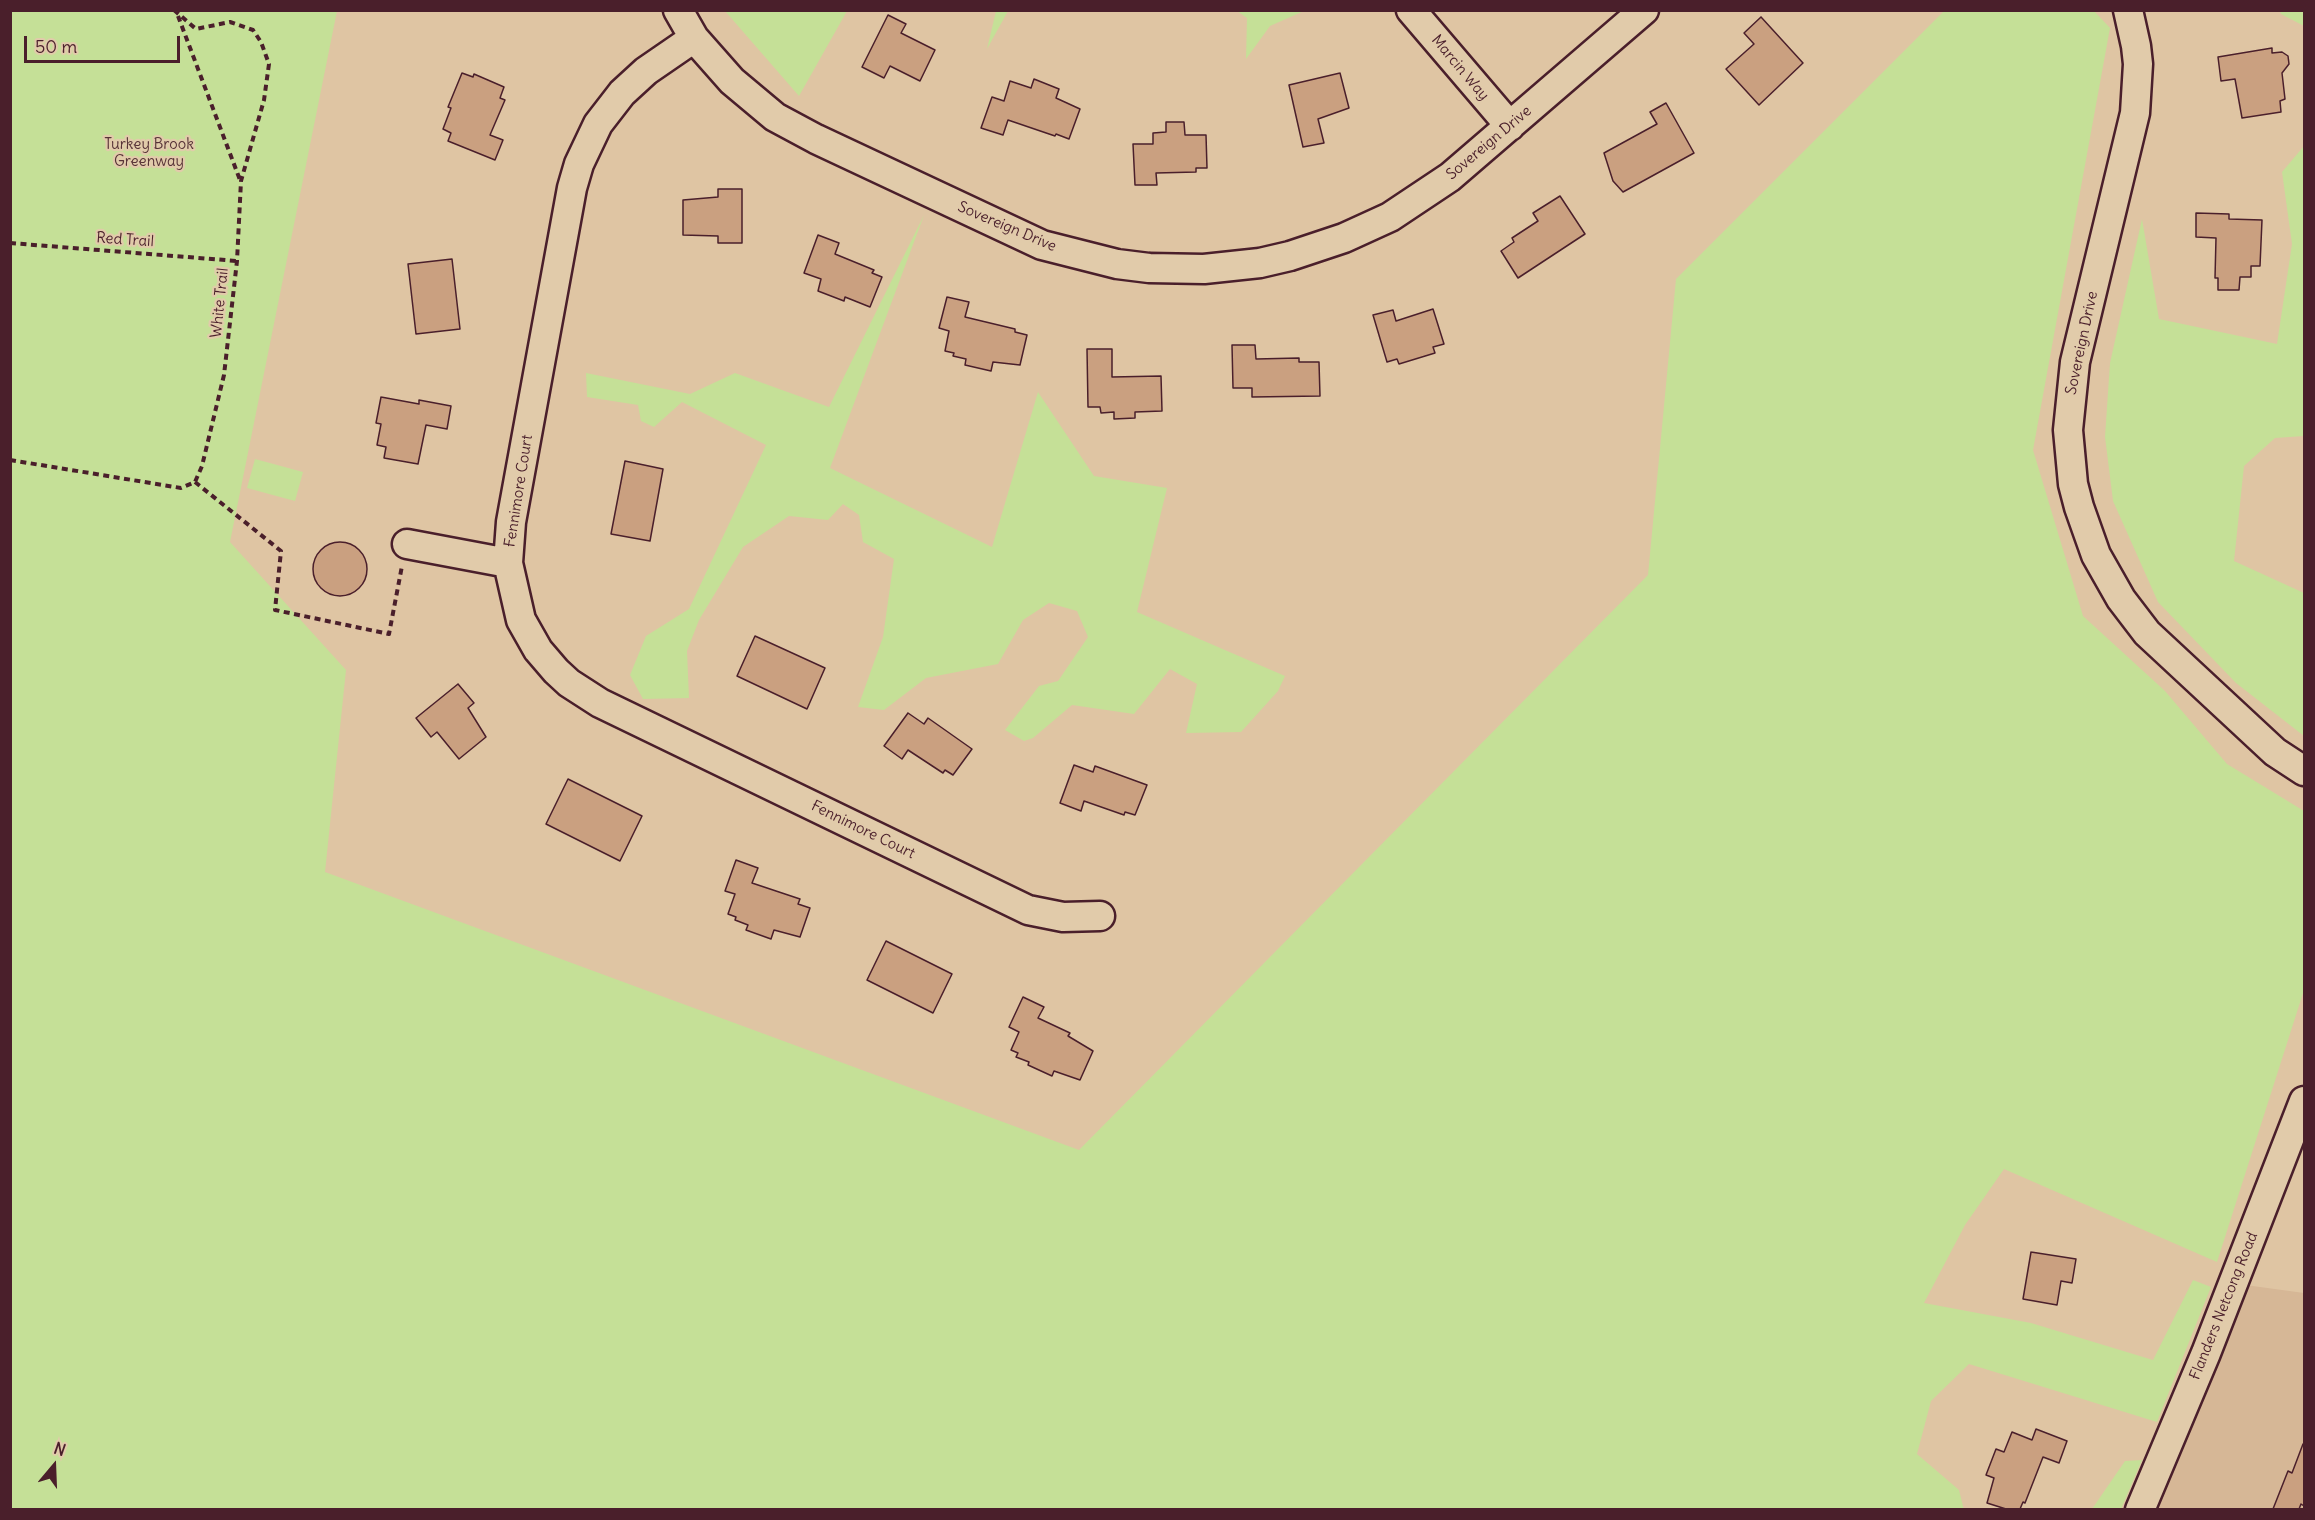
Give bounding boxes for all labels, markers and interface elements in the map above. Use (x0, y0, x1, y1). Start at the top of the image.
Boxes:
scale bar (27, 24, 183, 62)
street label: Marcin Way (1427, 32, 1493, 104)
text: 50 m (35, 35, 77, 58)
street label: Sovereign Drive (1443, 102, 1535, 184)
park label: Turkey Brook Greenway (104, 136, 194, 171)
street label: Sovereign Drive (955, 198, 1059, 256)
street label: Red Trail (96, 229, 154, 251)
street label: White Trail (207, 267, 233, 339)
street label: Sovereign Drive (2062, 290, 2102, 396)
street label: Fennimore Court (501, 434, 537, 548)
street label: Fennimore Court (808, 797, 918, 863)
street label: Flanders Netcong Road (2186, 1230, 2262, 1382)
north arrow (24, 1436, 84, 1496)
text: N (51, 1438, 68, 1460)

